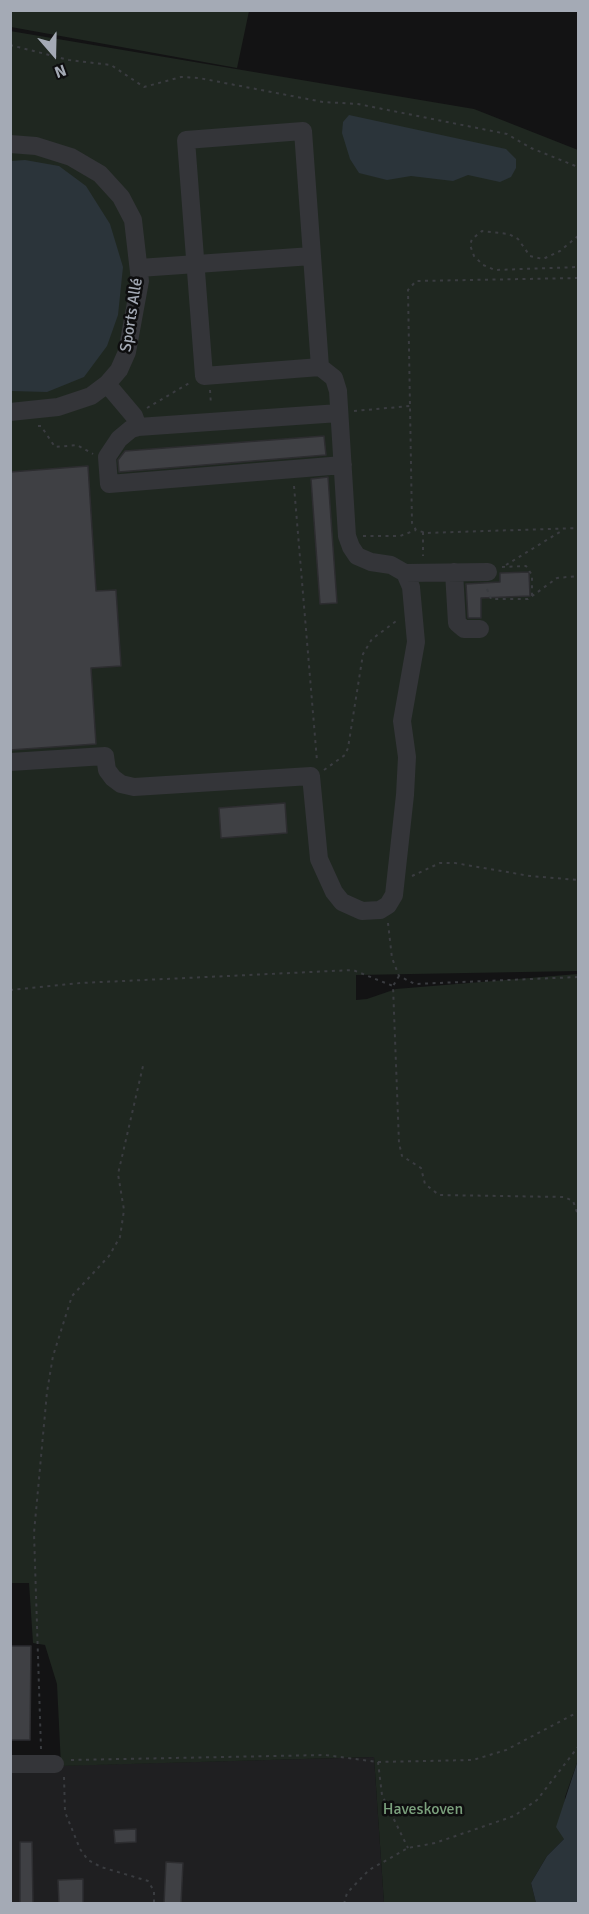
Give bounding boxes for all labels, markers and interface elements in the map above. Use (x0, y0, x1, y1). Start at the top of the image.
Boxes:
north arrow (24, 24, 84, 84)
text: N (52, 60, 69, 82)
street label: Sports Allé (117, 277, 147, 353)
park label: Haveskoven (383, 1800, 463, 1820)

